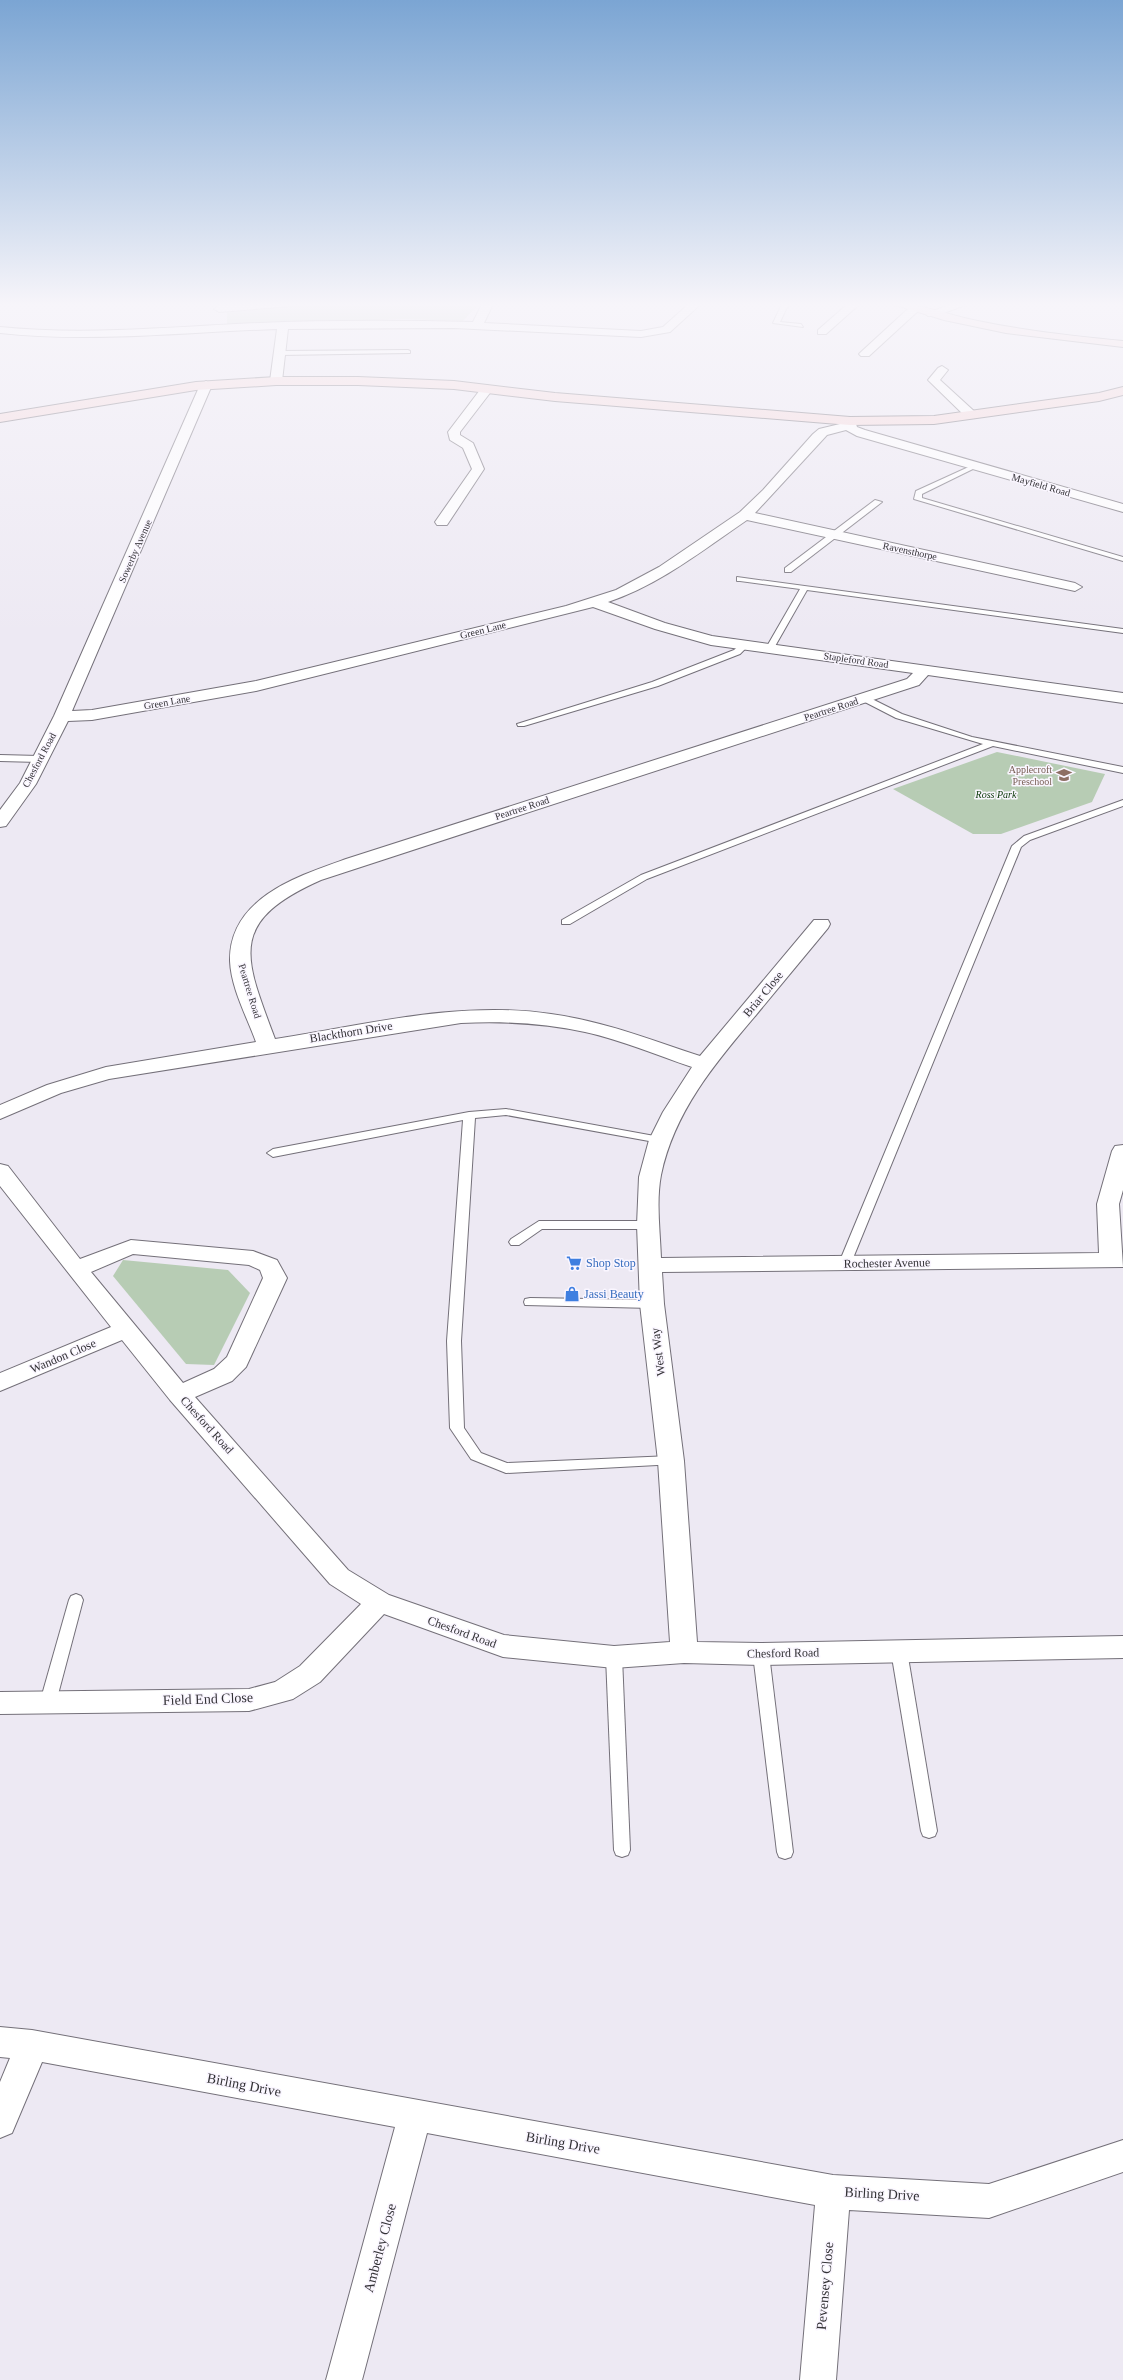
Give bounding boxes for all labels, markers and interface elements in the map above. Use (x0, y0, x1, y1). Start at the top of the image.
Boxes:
street label: Mayfield Road (1011, 471, 1071, 499)
street label: Sowerby Avenue (116, 517, 154, 584)
street label: Ravensthorpe (882, 540, 939, 562)
street label: Green Lane (459, 619, 508, 641)
street label: Stapleford Road (823, 650, 889, 670)
street label: Green Lane (143, 692, 192, 711)
street label: Peartree Road (802, 695, 860, 723)
street label: Chesford Road (20, 731, 58, 789)
place label: Applecroft Preschool (1009, 764, 1052, 787)
school or university icon: Applecroft Preschool (1055, 766, 1073, 784)
park label: Ross Park (975, 789, 1017, 800)
street label: Peartree Road (493, 794, 551, 822)
street label: Peartree Road (236, 962, 264, 1020)
street label: Briar Close (740, 968, 786, 1020)
street label: Blackthorn Drive (309, 1019, 393, 1045)
supermarket icon: Shop Stop (565, 1254, 583, 1272)
street label: Rochester Avenue (844, 1255, 930, 1271)
place label: Shop Stop (586, 1256, 636, 1270)
shop icon: Jassi Beauty (563, 1285, 581, 1303)
place label: Jassi Beauty (584, 1287, 644, 1301)
street label: West Way (648, 1327, 668, 1377)
street label: Wandon Close (28, 1336, 98, 1376)
street label: Chesford Road (178, 1393, 236, 1457)
street label: Chesford Road (426, 1613, 498, 1651)
street label: Chesford Road (747, 1645, 819, 1661)
street label: Field End Close (163, 1690, 253, 1708)
street label: Birling Drive (206, 2070, 282, 2100)
street label: Birling Drive (525, 2129, 601, 2157)
street label: Birling Drive (844, 2185, 920, 2203)
street label: Amberley Close (361, 2202, 399, 2294)
street label: Pevensey Close (814, 2241, 836, 2331)

